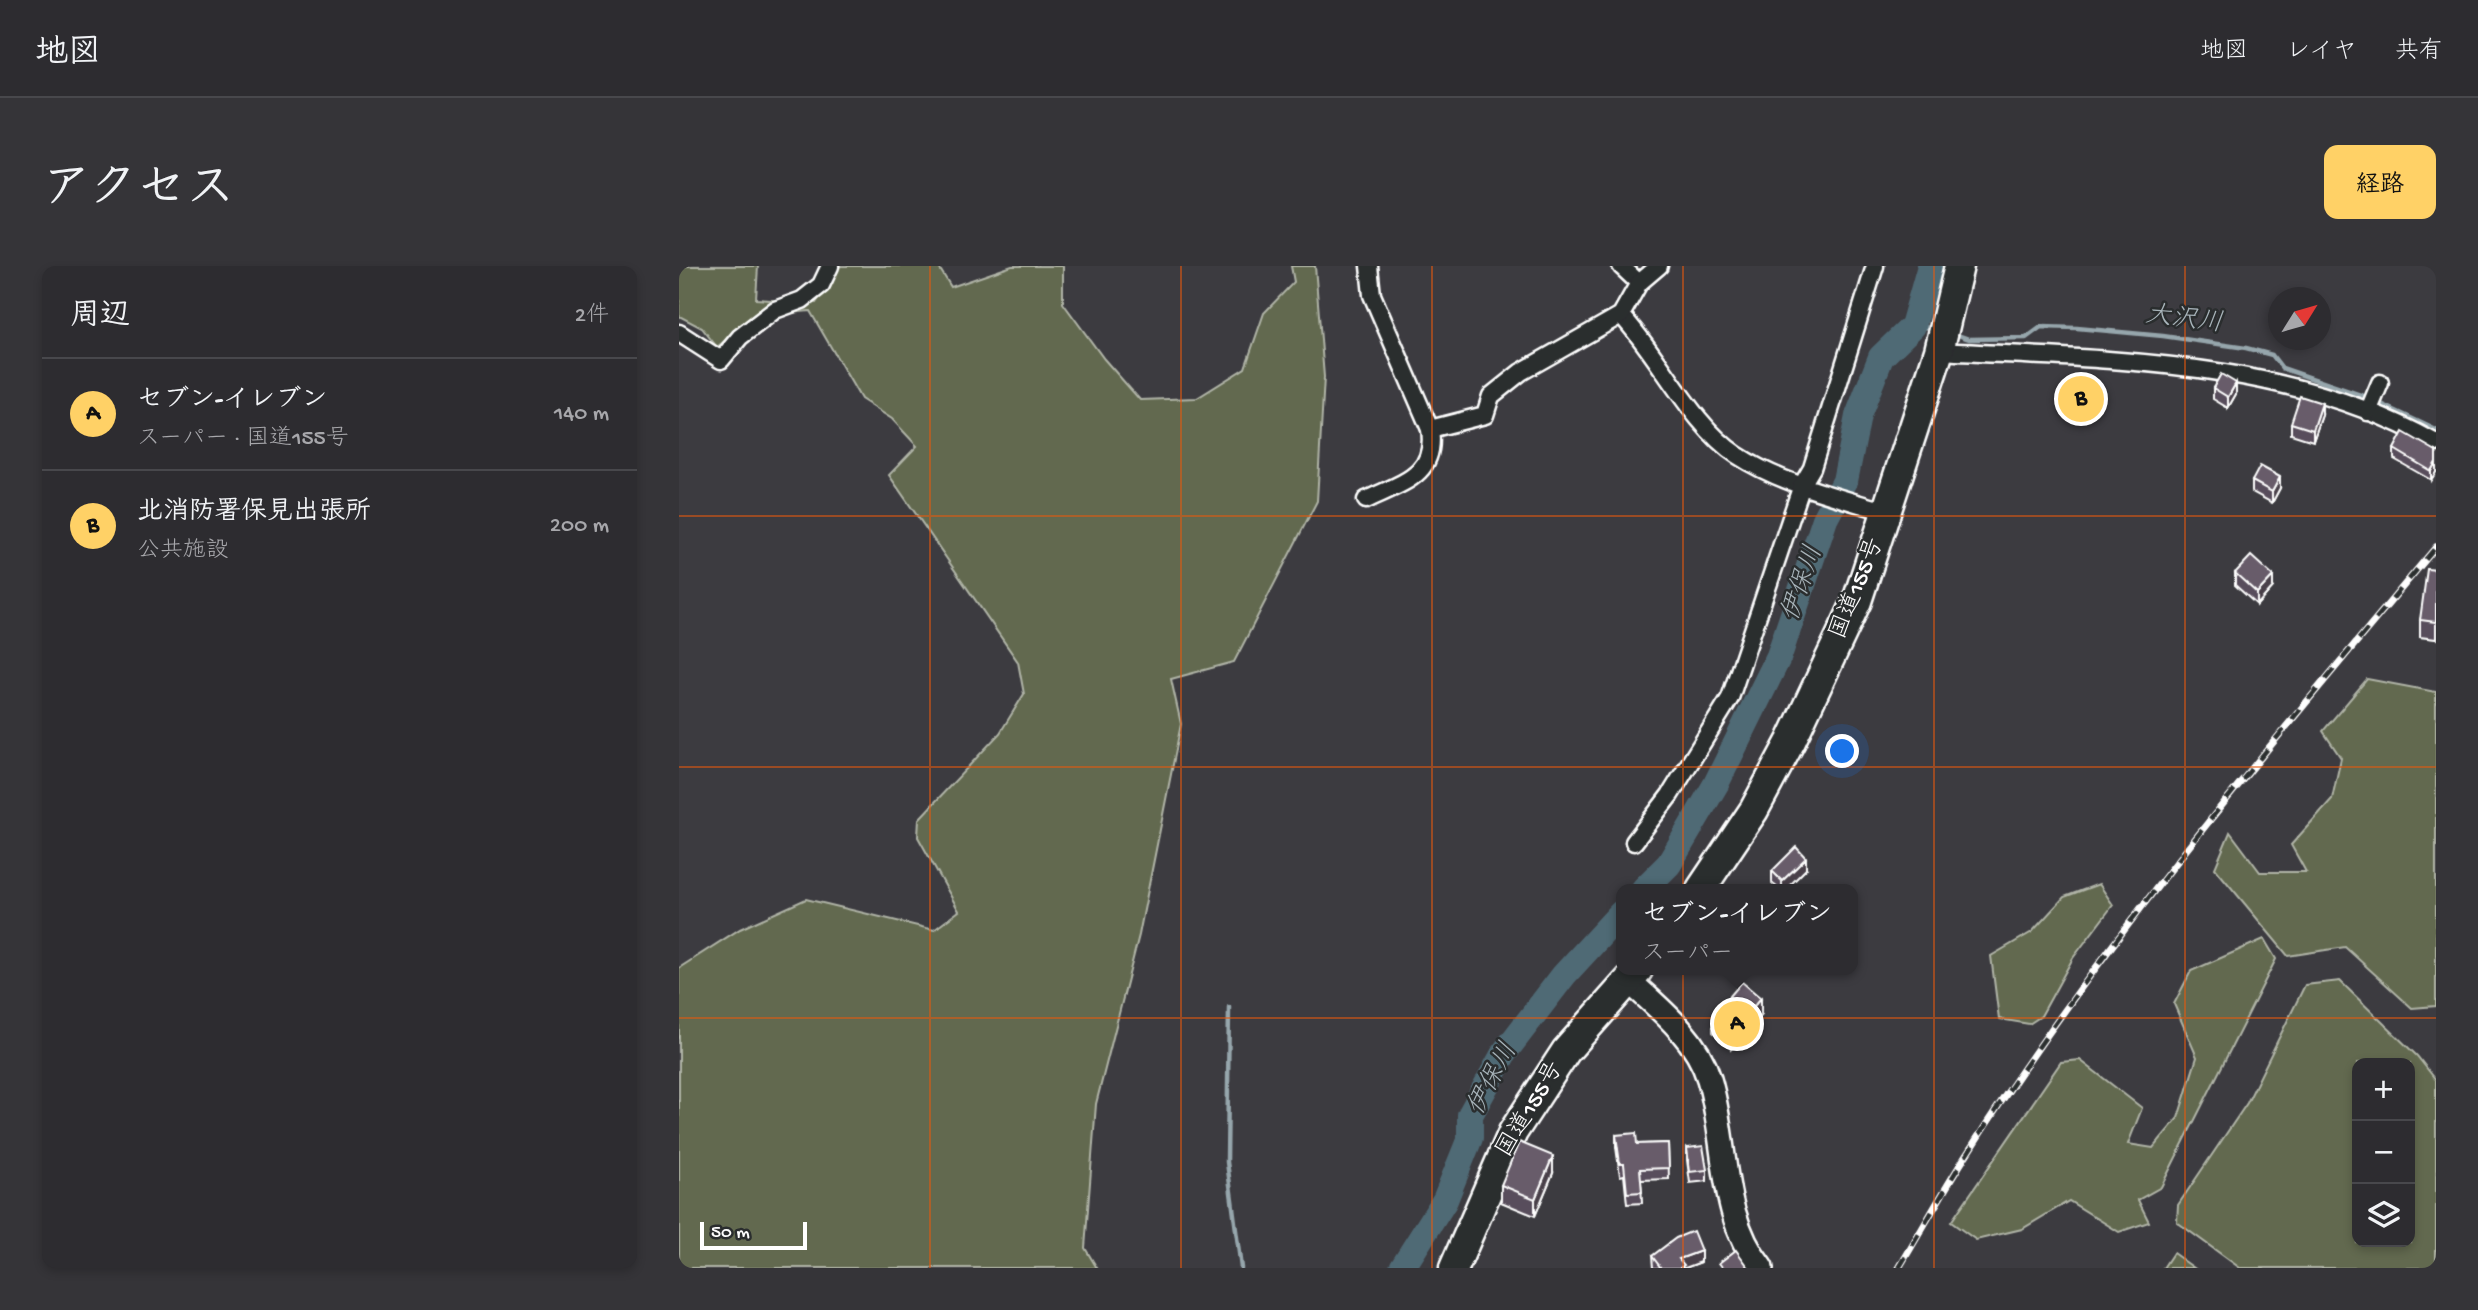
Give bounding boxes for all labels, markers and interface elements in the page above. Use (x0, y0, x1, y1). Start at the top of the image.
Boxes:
text: 地図 (35, 36, 101, 74)
text: 地図 (2200, 38, 2248, 67)
text: レイヤ (2286, 38, 2357, 67)
text: 共有 (2395, 38, 2443, 67)
button: 経路 (2324, 145, 2436, 219)
text: アクセス (42, 163, 235, 221)
north arrow (2268, 287, 2331, 350)
text: 周辺 (70, 300, 130, 335)
water label: 大沢川 (2143, 300, 2225, 341)
text: 2件 (575, 303, 609, 330)
pin: B (2058, 373, 2104, 425)
text: セブン-イレブン (137, 386, 327, 417)
text: A (86, 401, 100, 428)
text: 140 m (554, 401, 609, 428)
text: スーパー · 国道155号 (137, 426, 349, 453)
text: 北消防署保見出張所 (137, 498, 371, 529)
text: B (87, 513, 99, 540)
text: 200 m (550, 513, 609, 540)
street label: 国道155号 (1824, 534, 1891, 644)
text: 公共施設 (137, 538, 229, 565)
water label: 伊保川 (1776, 542, 1831, 626)
your location (1825, 734, 1859, 768)
popup (1616, 884, 1858, 975)
text: セブン-イレブン (1642, 901, 1832, 932)
text: スーパー (1642, 941, 1733, 968)
pin: A (1714, 998, 1760, 1050)
water label: 伊保川 (1461, 1038, 1526, 1122)
street label: 国道155号 (1490, 1056, 1571, 1163)
map controls (2352, 1058, 2415, 1247)
button: + (2352, 1058, 2415, 1121)
button: − (2352, 1121, 2415, 1184)
button: layers (2352, 1184, 2415, 1247)
scale bar (700, 1219, 807, 1251)
text: 50 m (711, 1222, 750, 1245)

